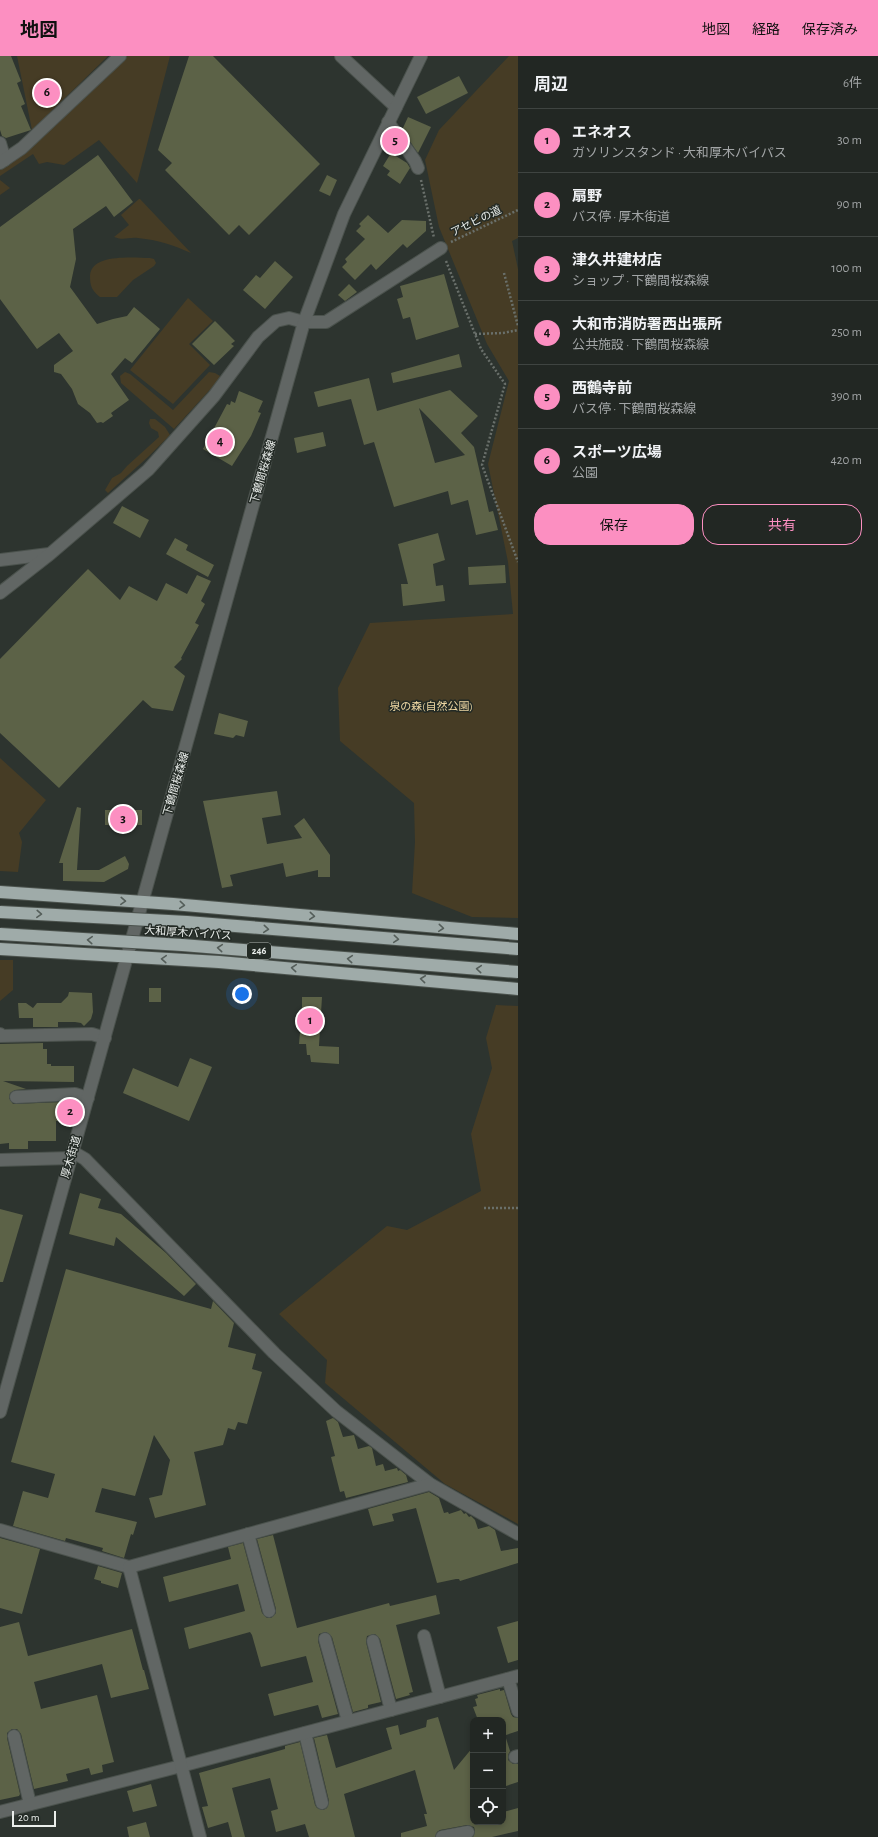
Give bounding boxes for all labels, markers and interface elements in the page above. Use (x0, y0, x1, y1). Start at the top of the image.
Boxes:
text: 地図 (20, 21, 58, 40)
text: 地図 (702, 23, 730, 37)
text: 経路 (752, 23, 780, 37)
text: 保存済み (802, 23, 858, 37)
text: 周辺 (534, 76, 568, 93)
text: 6件 (843, 77, 862, 90)
pin: 6 (34, 78, 60, 108)
text: エネオス (572, 125, 632, 140)
pin: 5 (382, 126, 408, 156)
text: 1 (545, 134, 549, 147)
text: 30 m (837, 134, 862, 147)
text: ガソリンスタンド · 大和厚木バイパス (572, 147, 787, 160)
text: 扇野 (572, 189, 602, 204)
text: 2 (544, 198, 550, 211)
text: 90 m (836, 198, 862, 211)
street label: アセビの道 (449, 203, 503, 238)
text: バス停 · 厚木街道 (572, 211, 670, 224)
text: 津久井建材店 (572, 253, 662, 268)
text: 3 (544, 262, 550, 275)
text: 100 m (831, 262, 862, 275)
text: ショップ · 下鶴間桜森線 (572, 275, 709, 288)
text: 大和市消防署西出張所 (572, 317, 722, 332)
text: 4 (544, 326, 550, 339)
text: 250 m (831, 326, 862, 339)
text: 公共施設 · 下鶴間桜森線 (572, 339, 709, 352)
text: 西鶴寺前 (572, 381, 632, 396)
text: 5 (544, 390, 550, 403)
text: 390 m (831, 390, 862, 403)
text: バス停 · 下鶴間桜森線 (572, 403, 696, 416)
pin: 4 (207, 427, 233, 457)
street label: 下鶴間桜森線 (248, 438, 277, 505)
text: スポーツ広場 (572, 445, 662, 460)
text: 6 (544, 454, 550, 467)
text: 420 m (830, 454, 862, 467)
text: 公園 (572, 467, 598, 480)
button: 保存 (534, 504, 694, 545)
button: 共有 (702, 504, 862, 545)
park label: 泉の森(自然公園) (389, 700, 473, 712)
street label: 下鶴間桜森線 (161, 750, 190, 817)
pin: 3 (110, 804, 136, 834)
one-way arrow (120, 897, 126, 906)
one-way arrow (179, 900, 185, 909)
one-way arrow (36, 910, 42, 918)
one-way arrow (309, 912, 315, 921)
street label: 大和厚木バイパス (144, 923, 232, 942)
one-way arrow (438, 923, 444, 932)
one-way arrow (263, 924, 269, 933)
one-way arrow (87, 935, 93, 944)
one-way arrow (393, 935, 399, 944)
road number: 246 (247, 943, 271, 959)
one-way arrow (217, 944, 223, 953)
one-way arrow (161, 954, 167, 963)
one-way arrow (347, 954, 353, 963)
one-way arrow (291, 964, 297, 973)
one-way arrow (476, 965, 482, 974)
one-way arrow (420, 975, 427, 984)
your location (232, 984, 252, 1004)
pin: 1 (297, 1006, 323, 1036)
pin: 2 (57, 1097, 83, 1127)
street label: 厚木街道 (59, 1134, 82, 1180)
map controls (470, 1717, 506, 1825)
button: + (470, 1717, 506, 1753)
button: − (470, 1753, 506, 1789)
button: locate (470, 1789, 506, 1825)
scale bar (12, 1809, 56, 1828)
text: 20 m (18, 1812, 39, 1823)

